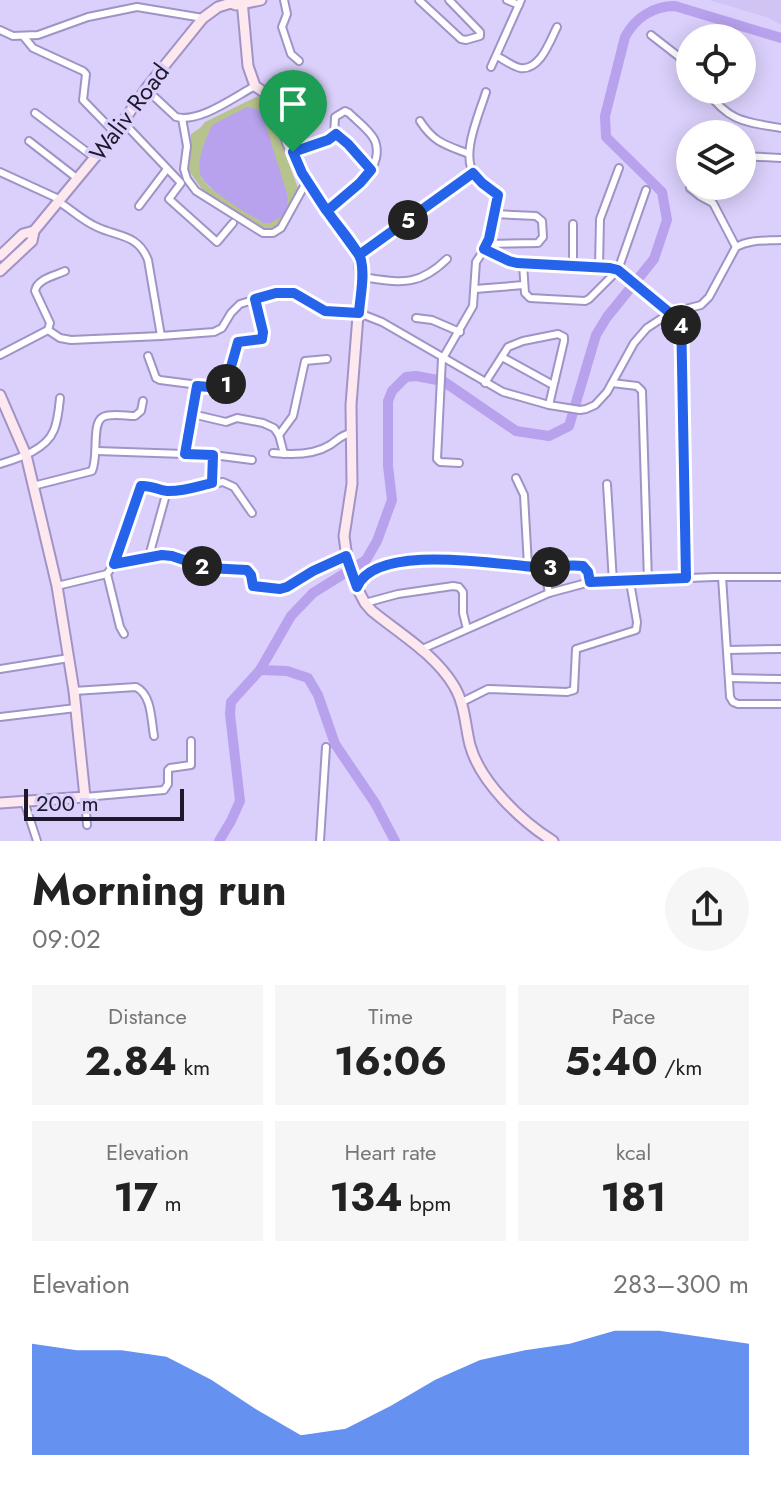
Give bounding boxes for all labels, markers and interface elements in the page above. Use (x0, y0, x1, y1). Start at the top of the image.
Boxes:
map controls (676, 24, 756, 200)
button: locate (676, 24, 756, 104)
street label: Waliv Road (81, 56, 177, 168)
pin (259, 70, 327, 152)
icon: arrive (271, 82, 315, 126)
button: layers (676, 120, 756, 200)
pin: 5 (388, 200, 428, 240)
text: 5 (401, 204, 415, 236)
pin: 4 (661, 305, 701, 345)
text: 4 (673, 309, 689, 341)
pin: 1 (206, 364, 246, 404)
text: 1 (220, 368, 232, 400)
pin: 2 (182, 546, 222, 586)
pin: 3 (530, 547, 570, 587)
text: 2 (195, 550, 209, 582)
text: 3 (543, 551, 557, 583)
scale bar (24, 785, 184, 821)
text: 200 m (36, 787, 99, 819)
text: Morning run (32, 858, 287, 922)
button: share (665, 867, 749, 951)
text: 09:02 (32, 920, 101, 958)
text: Distance (108, 1000, 187, 1032)
text: Time (368, 1000, 413, 1032)
text: Pace (612, 1000, 655, 1032)
text: 2.84 (85, 1032, 177, 1090)
text: 16:06 (334, 1032, 447, 1090)
text: 5:40 (565, 1032, 658, 1090)
text: km (177, 1051, 210, 1083)
text: /km (658, 1051, 702, 1083)
text: Elevation (106, 1136, 189, 1168)
text: Heart rate (345, 1136, 436, 1168)
text: kcal (616, 1136, 651, 1168)
text: 17 (113, 1168, 158, 1226)
text: 134 (330, 1168, 403, 1226)
text: 181 (601, 1168, 666, 1226)
text: m (158, 1187, 182, 1219)
text: bpm (403, 1187, 451, 1219)
text: Elevation (32, 1265, 130, 1303)
text: 283–300 m (613, 1265, 749, 1303)

